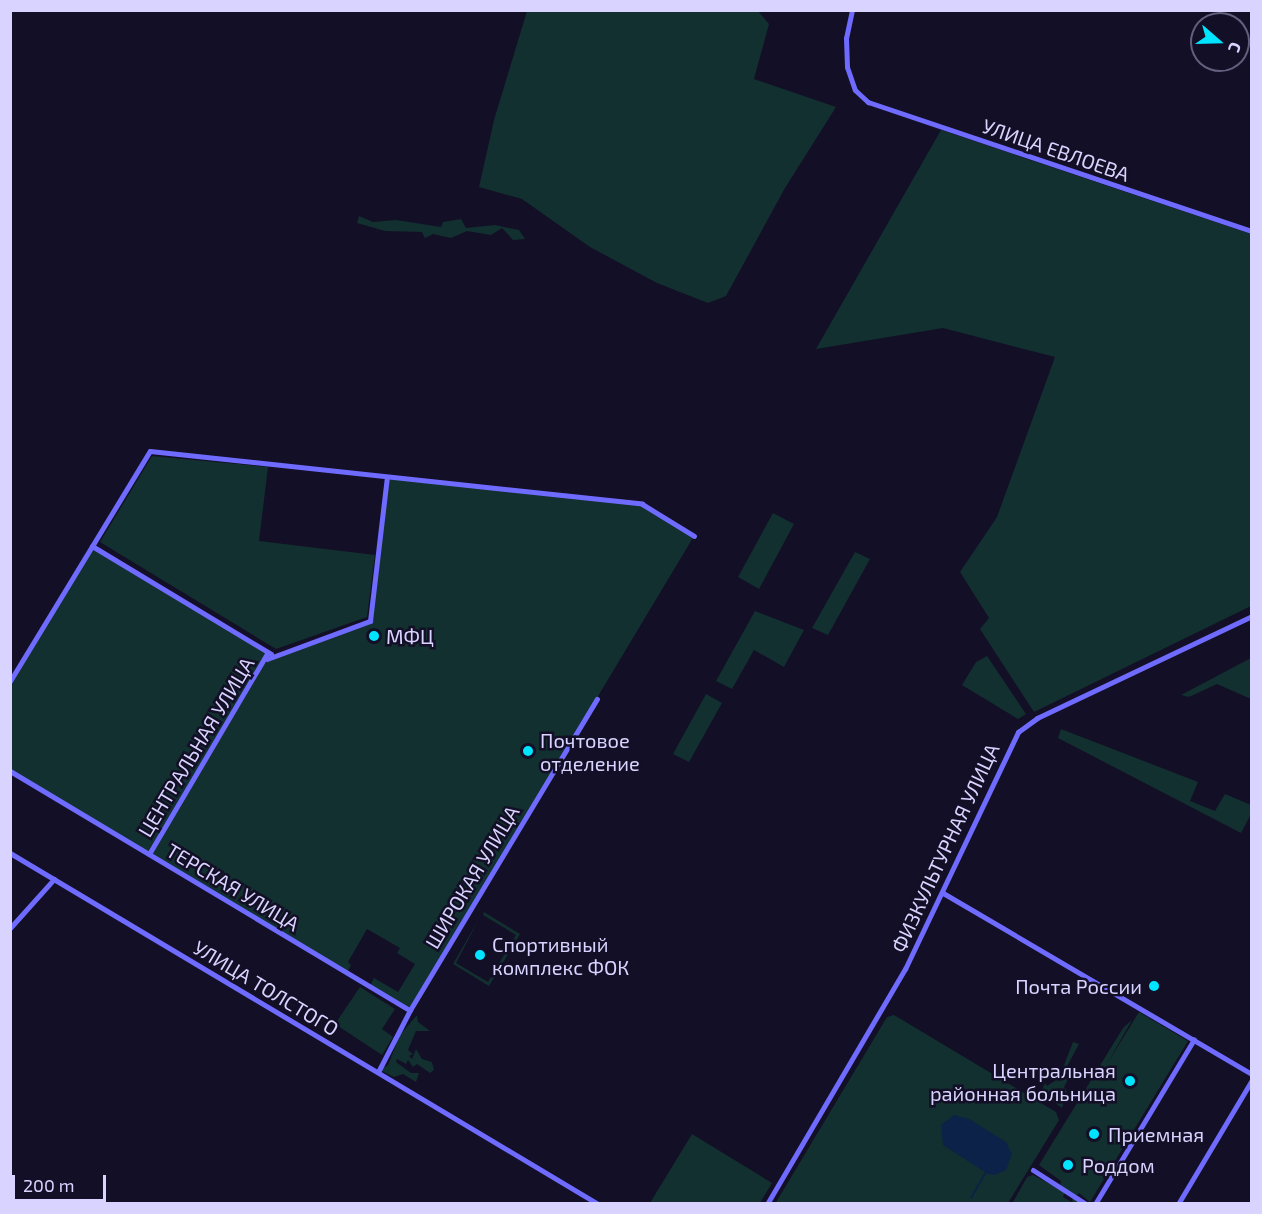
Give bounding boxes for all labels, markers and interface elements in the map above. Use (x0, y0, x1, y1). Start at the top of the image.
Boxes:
north arrow (1190, 12, 1250, 72)
text: С (1225, 40, 1246, 55)
street label: УЛИЦА ЕВЛОЕВА (979, 114, 1133, 186)
place label: МФЦ (386, 624, 434, 648)
marker: МФЦ (367, 629, 381, 643)
street label: ЦЕНТРАЛЬНАЯ УЛИЦА (133, 653, 259, 841)
place label: Почтовое отделение (540, 728, 640, 775)
street label: ФИЗКУЛЬТУРНАЯ УЛИЦА (886, 740, 1004, 956)
marker: Почтовое отделение (521, 744, 535, 758)
street label: ШИРОКАЯ УЛИЦА (420, 801, 524, 953)
street label: ТЕРСКАЯ УЛИЦА (162, 838, 304, 936)
place label: Спортивный комплекс ФОК (492, 932, 629, 979)
street label: УЛИЦА ТОЛСТОГО (189, 935, 343, 1041)
marker: Спортивный комплекс ФОК (473, 948, 487, 962)
place label: Почта России (1015, 974, 1142, 998)
marker: Почта России (1147, 979, 1161, 993)
place label: Центральная районная больница (930, 1058, 1116, 1105)
marker: Центральная районная больница (1121, 1072, 1139, 1090)
place label: Приемная (1108, 1122, 1204, 1146)
marker: Приемная (1085, 1125, 1103, 1143)
place label: Роддом (1082, 1153, 1155, 1177)
marker: Роддом (1059, 1156, 1077, 1174)
scale bar (15, 1163, 110, 1201)
text: 200 m (23, 1174, 75, 1196)

